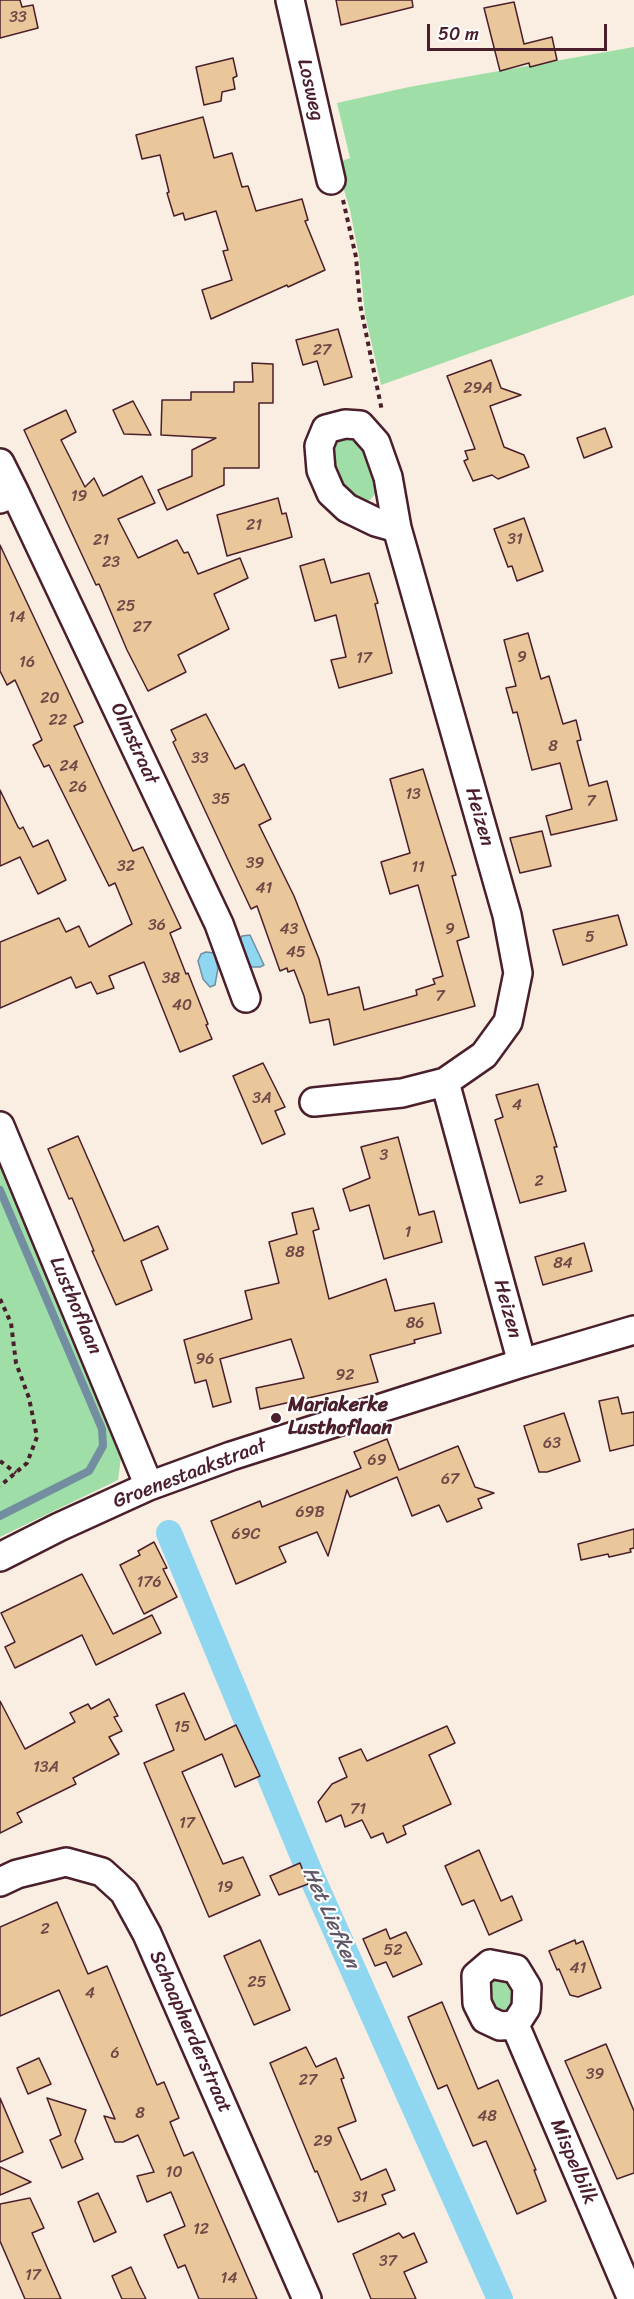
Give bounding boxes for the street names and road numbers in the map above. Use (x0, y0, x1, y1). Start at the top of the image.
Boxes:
street label: Losweg (291, 57, 329, 123)
street label: Olmstraat (105, 699, 163, 789)
street label: Heizen (459, 785, 499, 849)
street label: Lusthoflaan (44, 1253, 106, 1359)
street label: Heizen (488, 1277, 526, 1341)
street label: Groenestaakstraat (110, 1434, 270, 1514)
street label: Schaapherderstraat (143, 1947, 237, 2117)
street label: Mispelbilk (544, 2116, 602, 2208)

